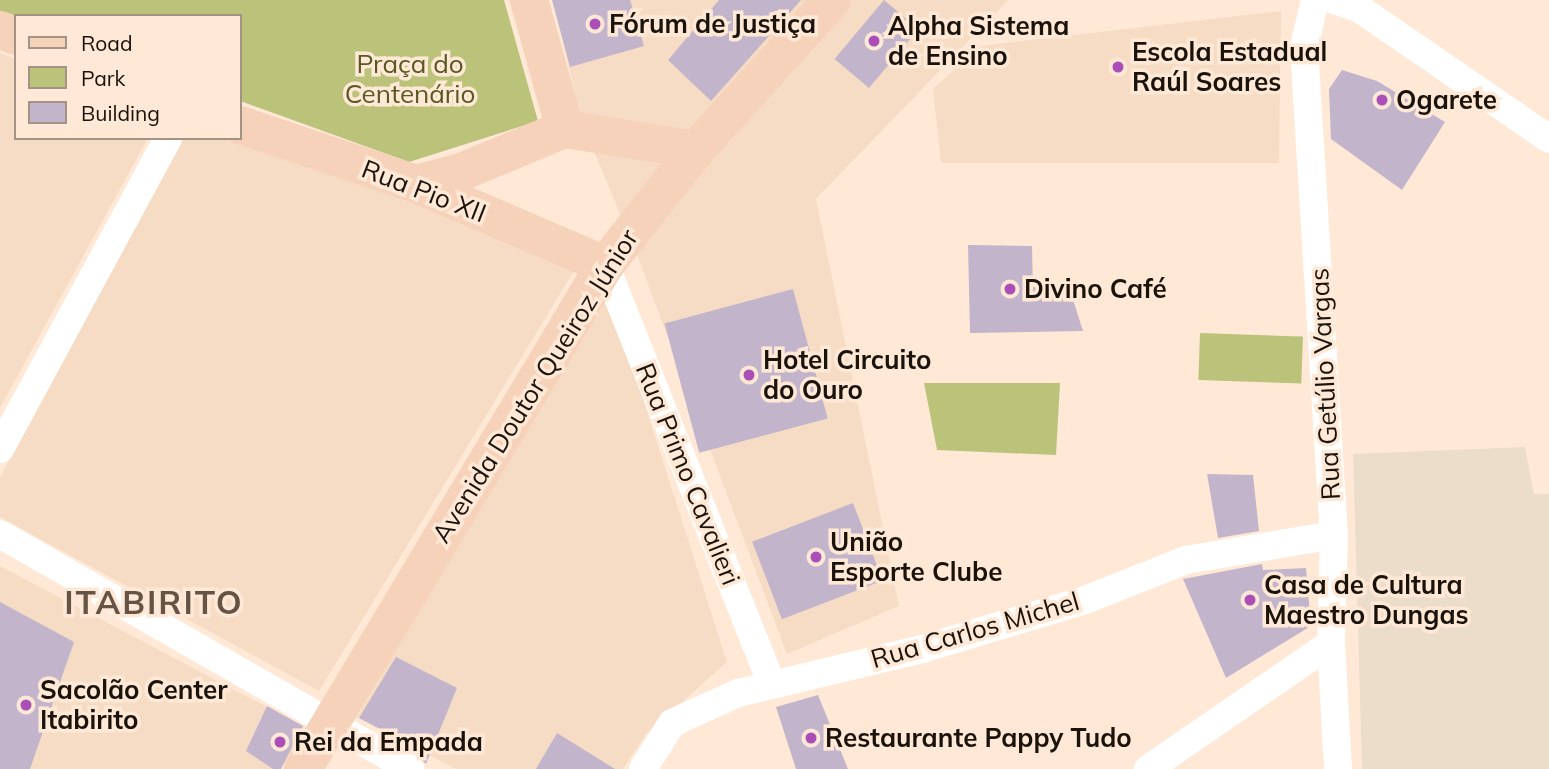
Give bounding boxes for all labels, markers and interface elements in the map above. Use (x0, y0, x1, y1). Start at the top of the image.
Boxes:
place label: Fórum de Justiça (609, 8, 816, 40)
place label: Alpha Sistema de Ensino (888, 10, 1069, 72)
legend (14, 14, 242, 140)
marker: Fórum de Justiça (587, 16, 603, 32)
text: Road (81, 30, 132, 56)
marker: Alpha Sistema de Ensino (866, 33, 882, 49)
place label: Escola Estadual Raúl Soares (1132, 36, 1327, 98)
park label: Praça do Centenário (345, 48, 475, 110)
marker: Escola Estadual Raúl Soares (1110, 59, 1126, 75)
text: Park (81, 65, 125, 91)
place label: Ogarete (1396, 84, 1497, 116)
marker: Ogarete (1374, 92, 1390, 108)
text: Building (81, 100, 160, 126)
street label: Rua Pio XII (357, 153, 491, 229)
street label: Avenida Doutor Queiroz Júnior (425, 223, 645, 549)
street label: Rua Getúlio Vargas (1303, 267, 1347, 501)
place label: Divino Café (1024, 273, 1167, 305)
marker: Divino Café (1002, 281, 1018, 297)
place label: Hotel Circuito do Ouro (763, 344, 931, 406)
street label: Rua Primo Cavalieri (629, 359, 747, 589)
marker: Hotel Circuito do Ouro (741, 367, 757, 383)
place label: União Esporte Clube (830, 526, 1002, 588)
marker: União Esporte Clube (808, 549, 824, 565)
place label: Casa de Cultura Maestro Dungas (1264, 569, 1469, 630)
district label: ITABIRITO (65, 582, 243, 622)
street label: Rua Carlos Michel (867, 585, 1083, 675)
marker: Casa de Cultura Maestro Dungas (1242, 592, 1258, 608)
place label: Sacolão Center Itabirito (40, 674, 228, 736)
marker: Sacolão Center Itabirito (18, 697, 34, 713)
place label: Restaurante Pappy Tudo (825, 722, 1132, 754)
place label: Rei da Empada (294, 726, 483, 758)
marker: Restaurante Pappy Tudo (803, 730, 819, 746)
marker: Rei da Empada (272, 734, 288, 750)

